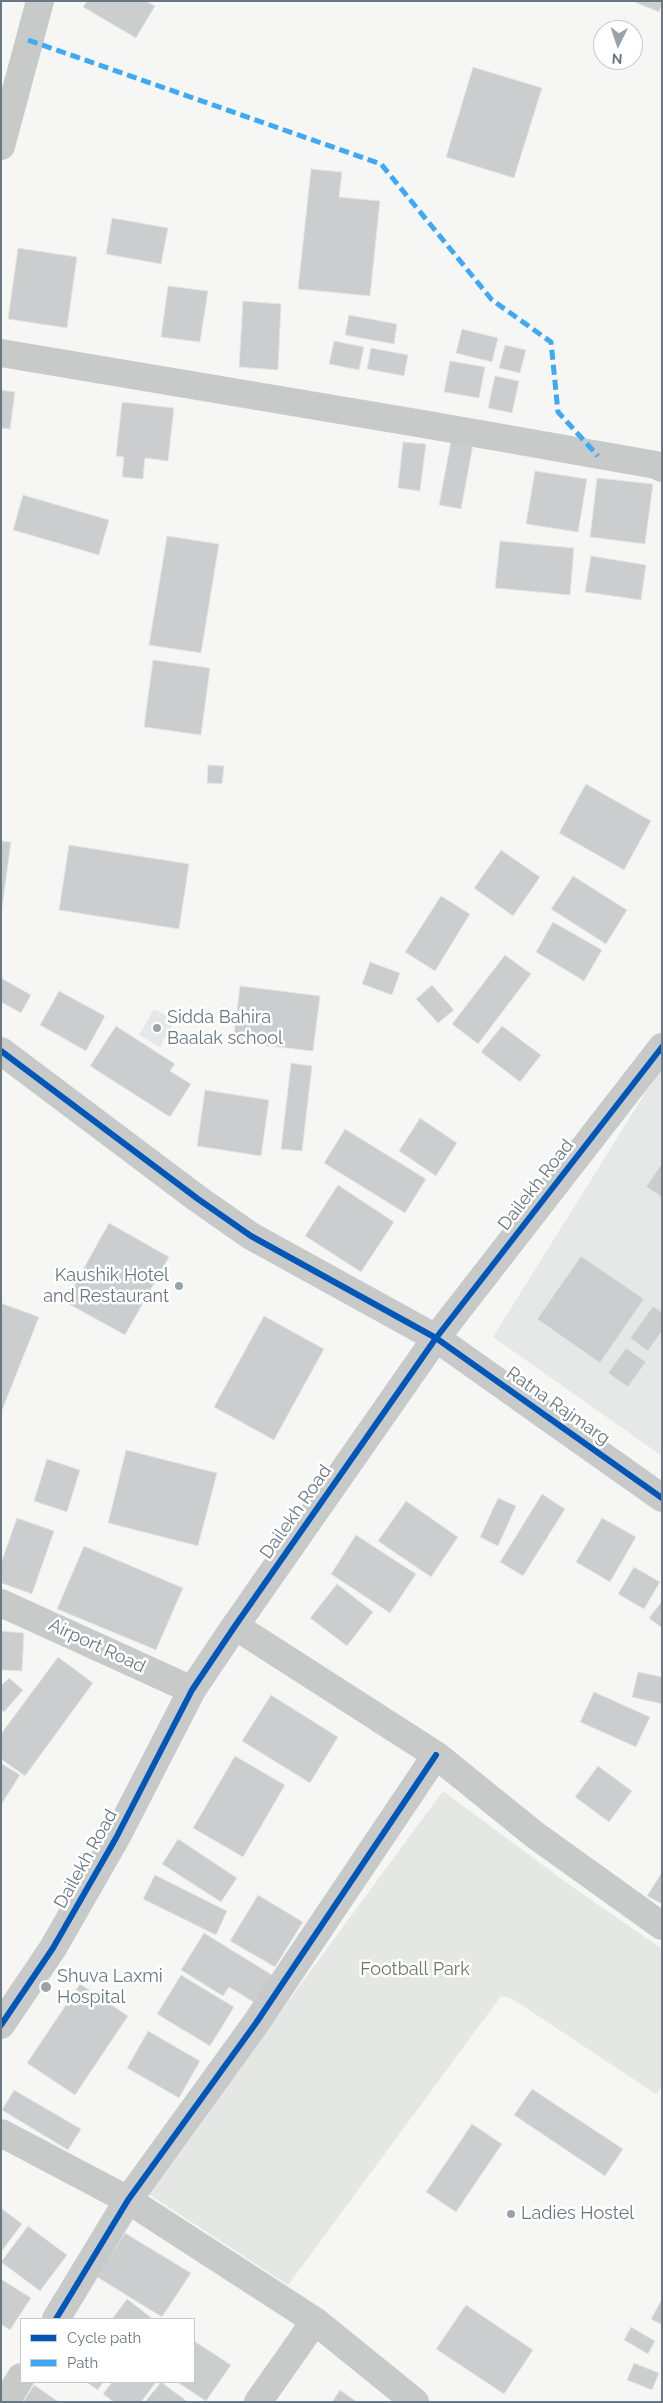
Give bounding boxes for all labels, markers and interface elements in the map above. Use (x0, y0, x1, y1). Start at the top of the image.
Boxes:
north arrow (593, 20, 643, 70)
text: N (611, 51, 623, 67)
place label: Sidda Bahira Baalak school (167, 1007, 283, 1050)
marker: Sidda Bahira Baalak school (151, 1022, 163, 1034)
street label: Dailekh Road (494, 1135, 578, 1235)
place label: Kaushik Hotel and Restaurant (43, 1265, 169, 1308)
marker: Kaushik Hotel and Restaurant (173, 1280, 185, 1292)
street label: Ratna Rajmarg (502, 1362, 614, 1450)
street label: Dailekh Road (256, 1461, 336, 1563)
street label: Airport Road (45, 1614, 149, 1678)
street label: Dailekh Road (50, 1806, 122, 1912)
park label: Football Park (360, 1959, 470, 1981)
place label: Shuva Laxmi Hospital (57, 1966, 163, 2008)
marker: Shuva Laxmi Hospital (39, 1980, 53, 1994)
place label: Ladies Hostel (521, 2203, 634, 2225)
marker: Ladies Hostel (505, 2208, 517, 2220)
legend (20, 2318, 195, 2383)
text: Cycle path (67, 2329, 141, 2347)
text: Path (67, 2354, 98, 2372)

